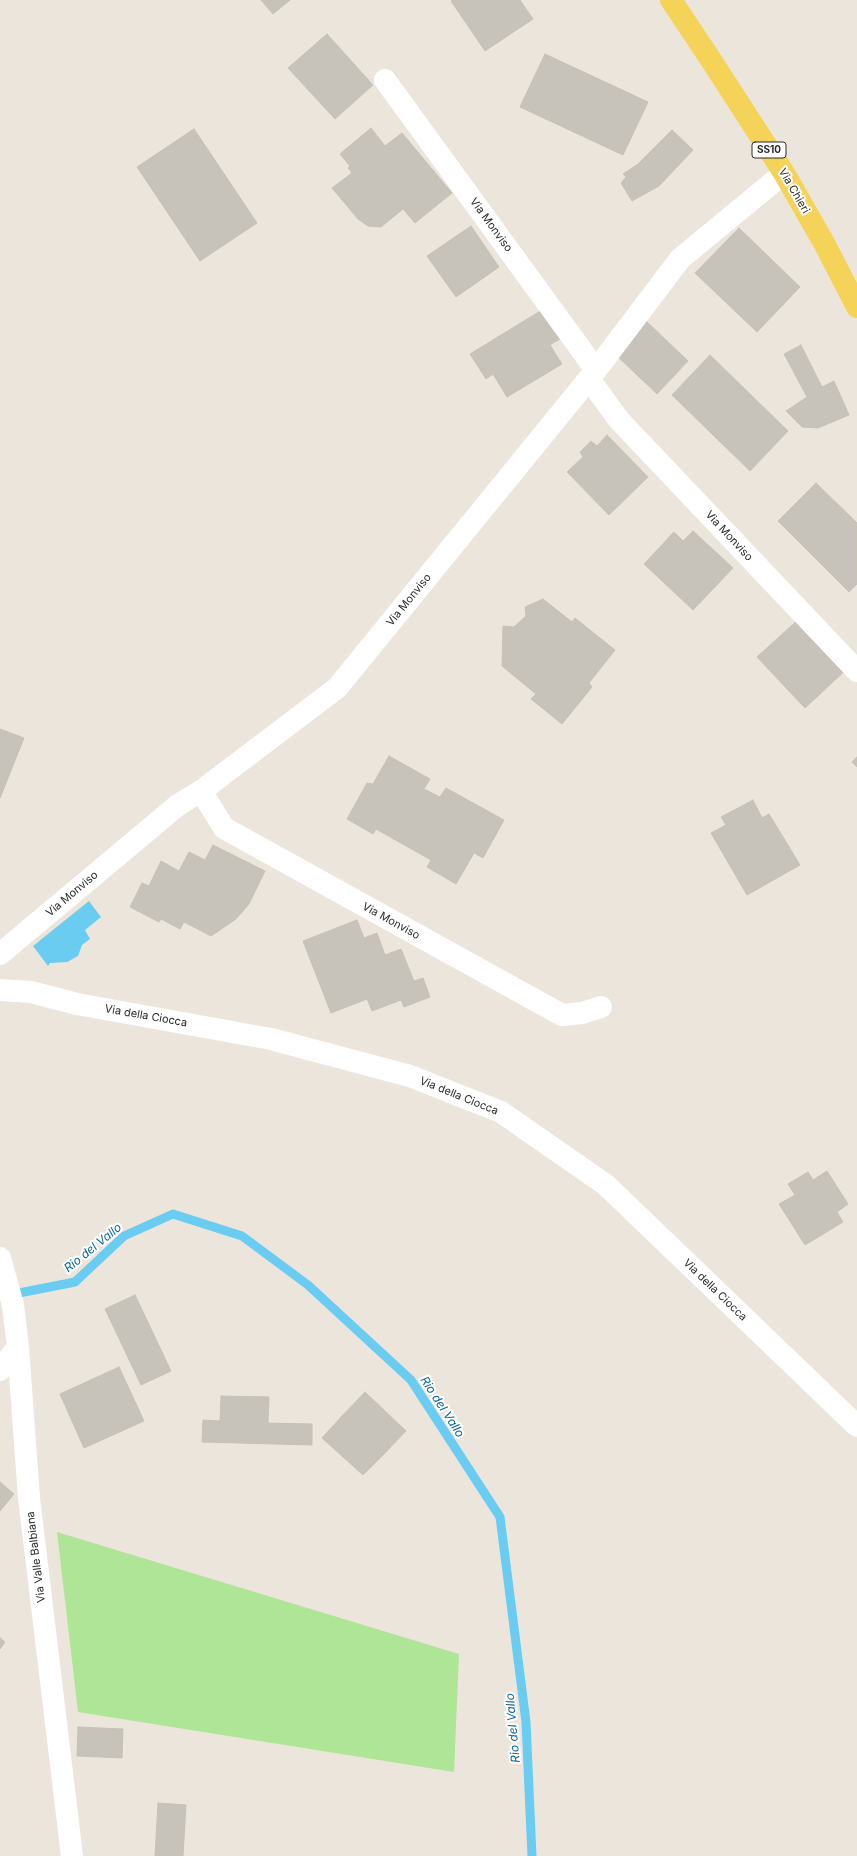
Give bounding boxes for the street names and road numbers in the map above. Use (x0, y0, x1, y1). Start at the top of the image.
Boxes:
road number: SS10 (752, 142, 786, 158)
street label: Via Chieri (776, 166, 812, 216)
street label: Via Monviso (467, 195, 515, 255)
street label: Via Monviso (702, 508, 756, 564)
street label: Via Monviso (384, 571, 434, 629)
street label: Via Monviso (43, 868, 101, 920)
street label: Via Monviso (360, 900, 422, 942)
street label: Via della Ciocca (104, 1002, 188, 1030)
street label: Via della Ciocca (418, 1074, 500, 1118)
street label: Via della Ciocca (680, 1256, 750, 1324)
street label: Via Valle Balbiana (24, 1511, 48, 1603)

